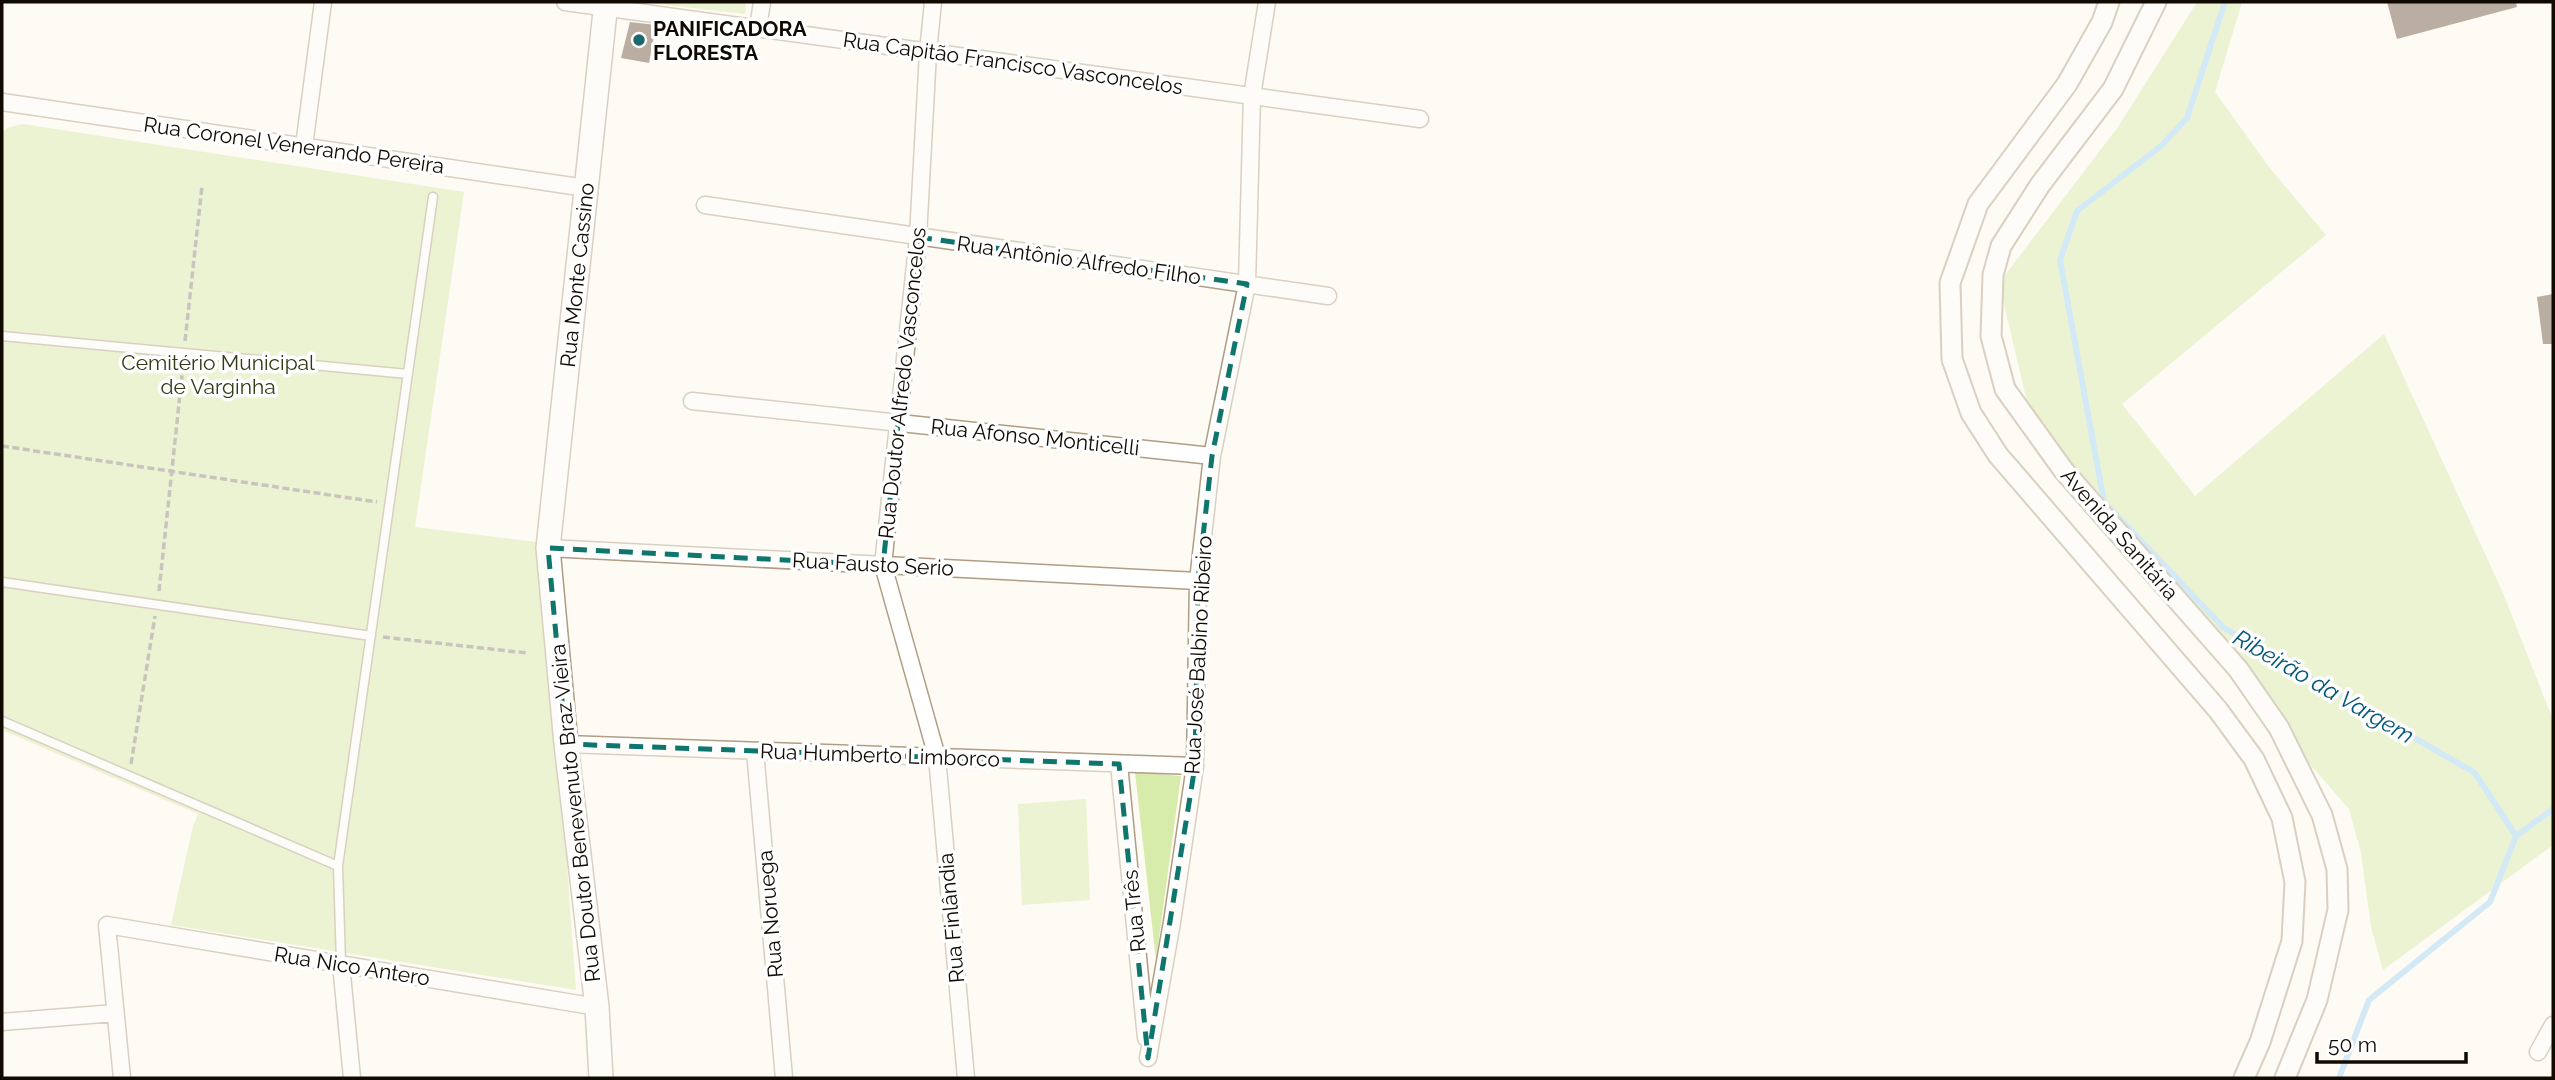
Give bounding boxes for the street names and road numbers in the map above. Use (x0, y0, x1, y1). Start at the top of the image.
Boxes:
street label: Rua Capitão Francisco Vasconcelos (841, 27, 1185, 99)
street label: Rua Coronel Venerando Pereira (142, 112, 446, 178)
street label: Rua Monte Cassino (555, 181, 599, 369)
street label: Rua Doutor Alfredo Vasconcelos (873, 226, 931, 540)
street label: Rua Antônio Alfredo Filho (955, 230, 1203, 290)
street label: Rua Afonso Monticelli (929, 414, 1141, 460)
street label: Avenida Sanitária (2056, 463, 2184, 605)
street label: Rua José Balbino Ribeiro (1179, 535, 1217, 775)
street label: Rua Fausto Serio (791, 547, 955, 581)
street label: Rua Doutor Benevenuto Braz Vieira (545, 643, 605, 983)
street label: Rua Humberto Limborco (760, 738, 1000, 772)
street label: Rua Noruega (752, 849, 788, 979)
street label: Rua Finlândia (933, 852, 969, 984)
street label: Rua Três (1117, 869, 1151, 953)
street label: Rua Nico Antero (272, 941, 432, 991)

